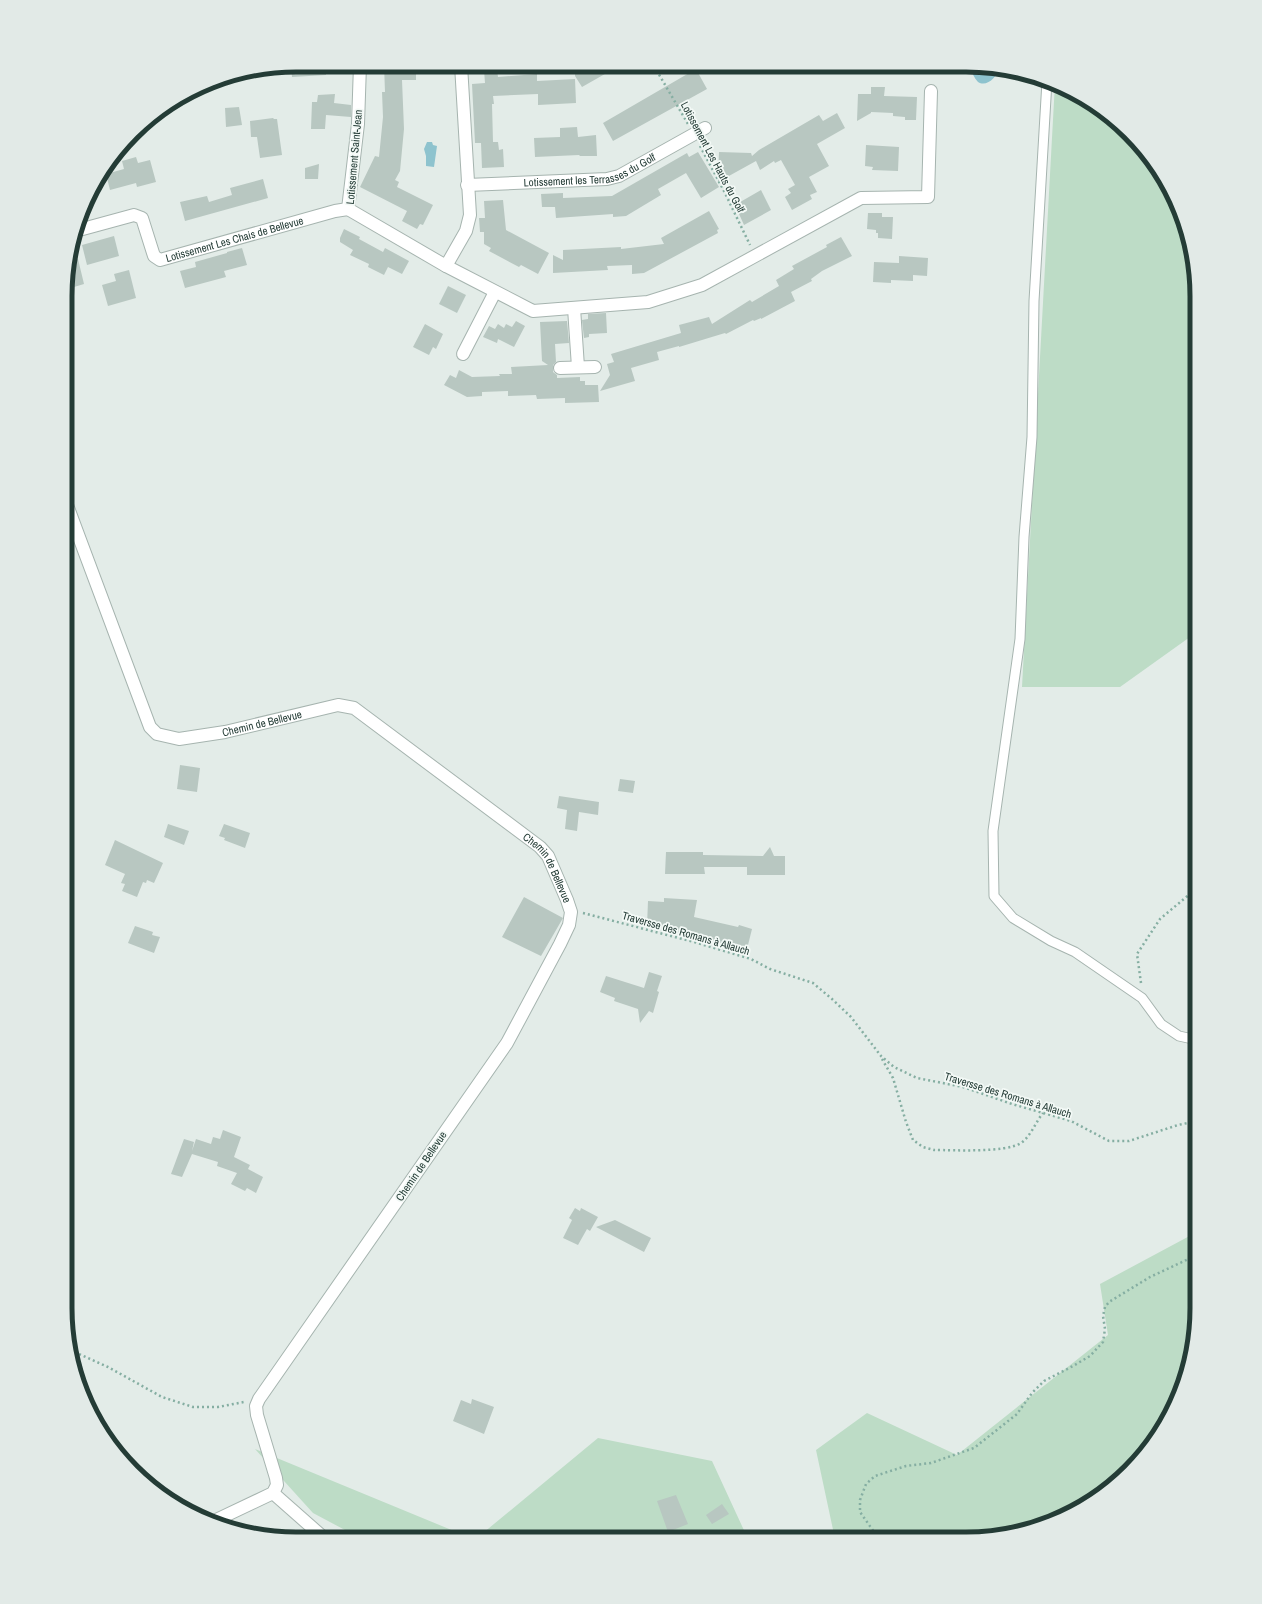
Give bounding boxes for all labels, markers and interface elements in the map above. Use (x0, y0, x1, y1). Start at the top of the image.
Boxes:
street label: Lotissement Les Hauts du Golf (678, 99, 748, 215)
street label: Lotissement Saint-Jean (343, 109, 365, 205)
street label: Lotissement les Terrasses du Golf (523, 150, 658, 190)
street label: Lotissement Les Chais de Bellevue (164, 213, 305, 265)
street label: Chemin de Bellevue (221, 707, 303, 739)
street label: Chemin de Bellevue (520, 830, 574, 905)
street label: Traversse des Romans à Allauch (621, 908, 751, 958)
street label: Traversse des Romans à Allauch (943, 1069, 1073, 1121)
street label: Chemin de Bellevue (392, 1128, 450, 1204)

